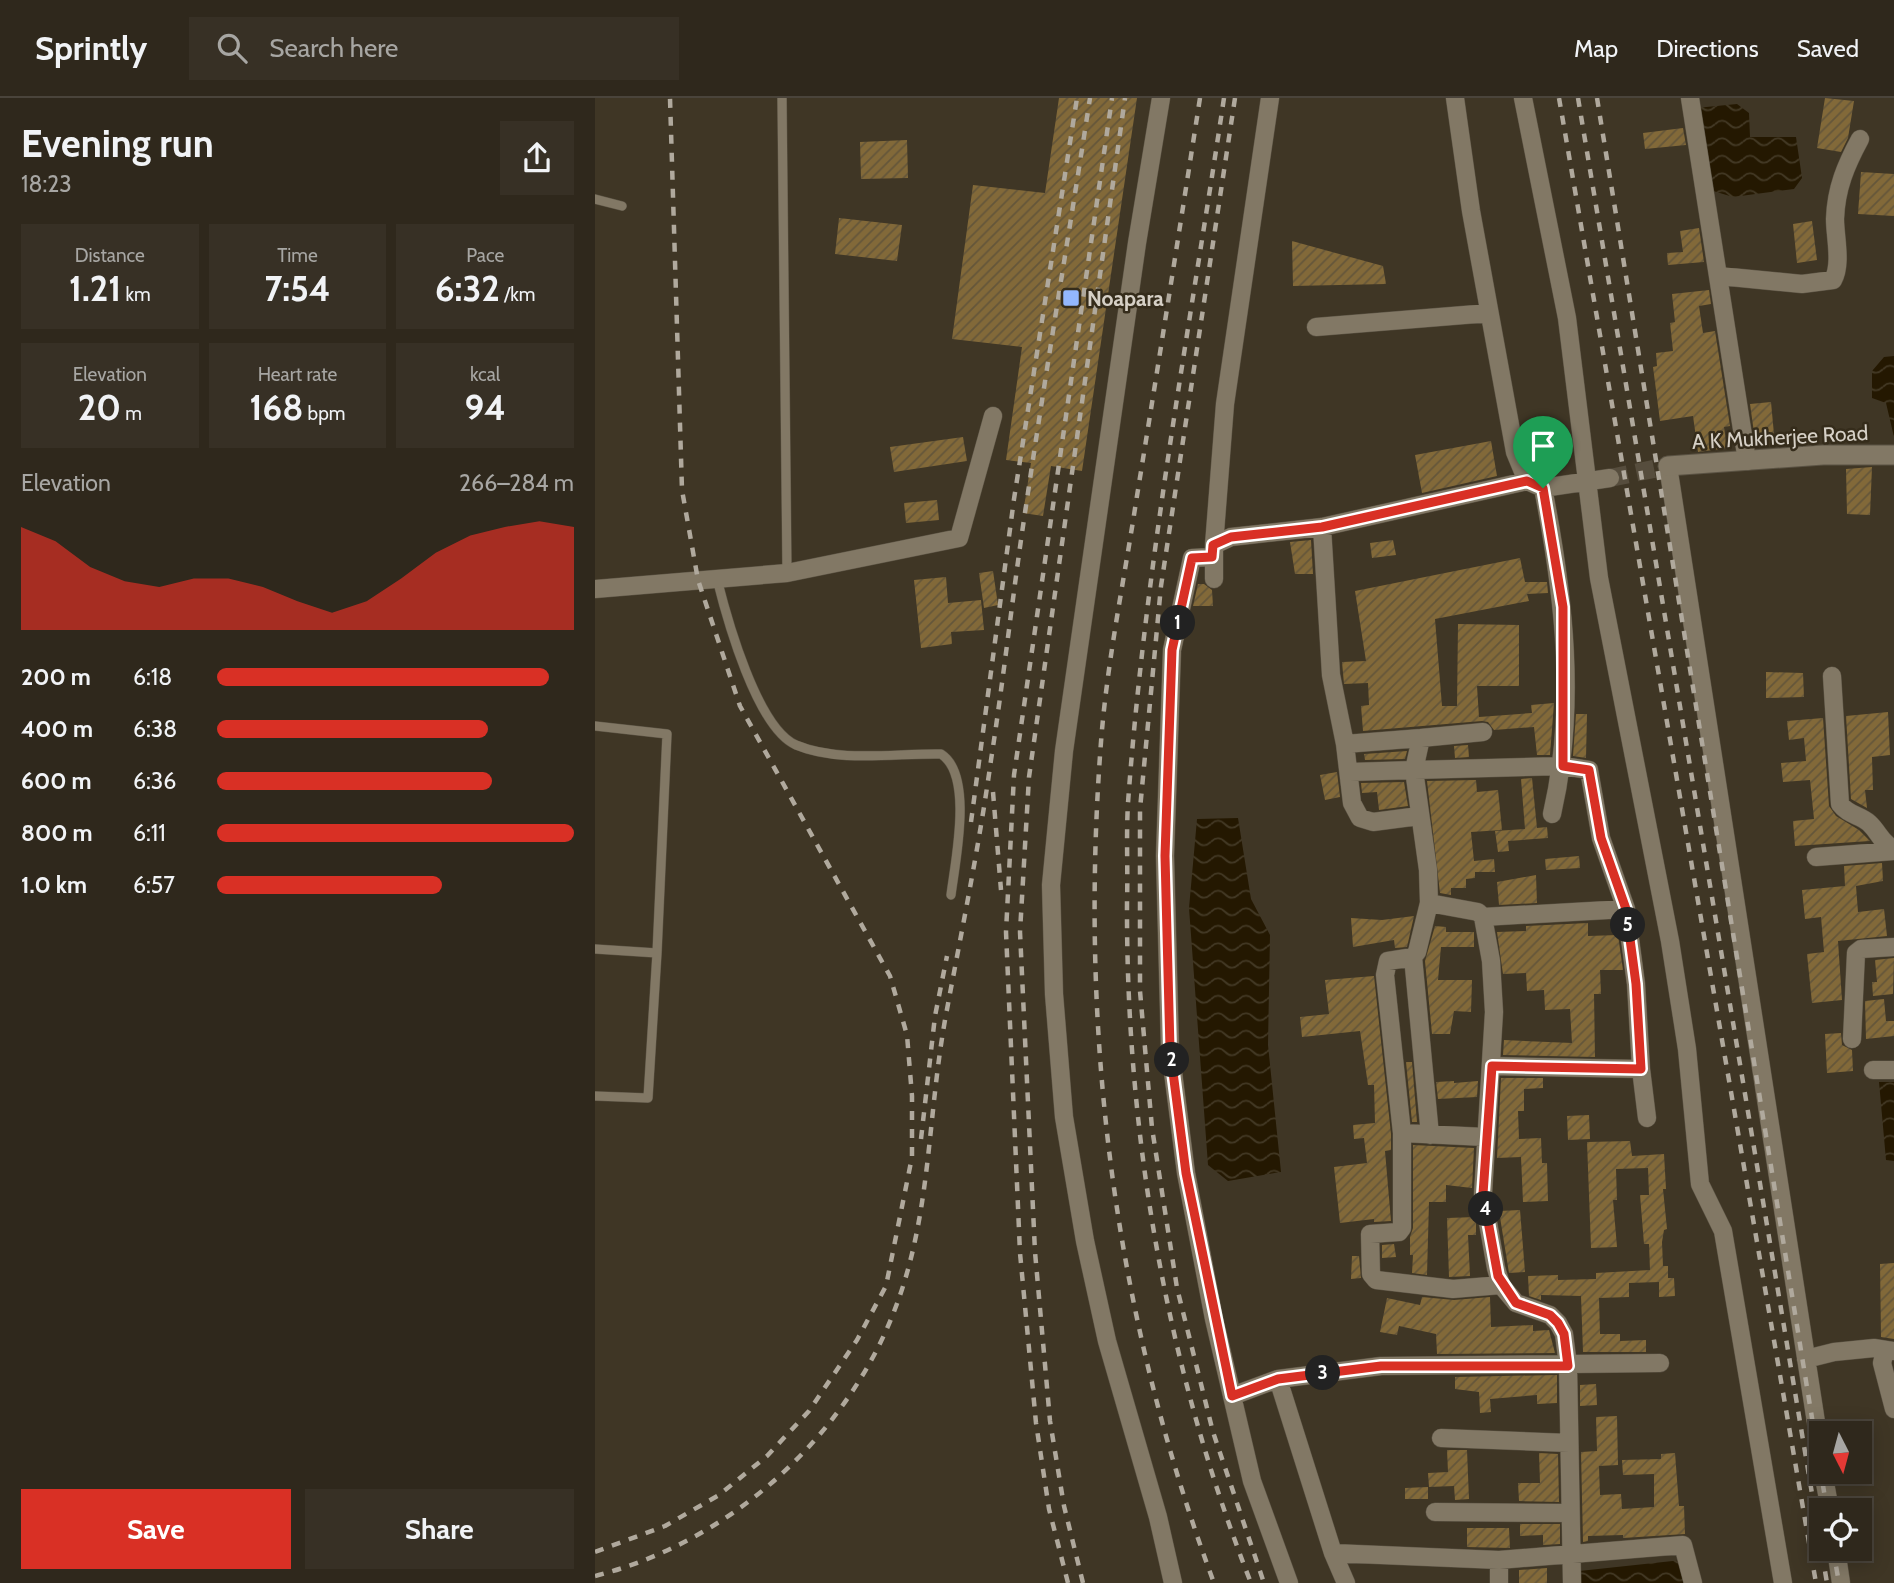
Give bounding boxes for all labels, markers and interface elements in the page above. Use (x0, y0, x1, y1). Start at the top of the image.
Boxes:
search box (189, 17, 679, 80)
text: Sprintly (35, 28, 147, 68)
icon: search (213, 29, 251, 67)
text: Search here (269, 32, 398, 64)
text: Map (1574, 34, 1618, 63)
text: Directions (1656, 34, 1759, 63)
text: Saved (1797, 34, 1859, 63)
text: Evening run (21, 120, 214, 167)
button: share (500, 121, 574, 195)
text: 18:23 (21, 170, 72, 198)
text: Distance (75, 244, 145, 267)
text: Time (277, 244, 318, 267)
text: Pace (466, 244, 504, 267)
text: 1.21 (69, 267, 121, 310)
text: 7:54 (264, 267, 331, 310)
text: 6:32 (435, 267, 500, 310)
text: km (121, 283, 151, 306)
text: /km (500, 283, 535, 306)
place label: Noapara (1087, 286, 1164, 311)
marker: Noapara (1061, 288, 1081, 308)
text: Elevation (73, 363, 147, 386)
text: Heart rate (258, 363, 337, 386)
text: kcal (470, 363, 500, 386)
text: 20 (78, 386, 121, 429)
text: 168 (250, 386, 303, 429)
text: 94 (464, 386, 506, 429)
text: m (121, 402, 142, 425)
text: bpm (303, 402, 345, 425)
pin (1513, 416, 1573, 488)
street label: A K Mukherjee Road (1691, 420, 1869, 455)
icon: arrive (1524, 427, 1562, 465)
text: Elevation (21, 469, 111, 497)
text: 266–284 m (459, 469, 574, 497)
pin: 1 (1161, 606, 1195, 640)
text: 1 (1174, 611, 1181, 634)
text: 200 m (21, 663, 91, 691)
text: 6:18 (133, 663, 172, 691)
text: 400 m (21, 715, 93, 743)
text: 6:38 (133, 715, 177, 743)
text: 600 m (21, 767, 92, 795)
text: 6:36 (133, 767, 176, 795)
text: 800 m (21, 819, 93, 847)
text: 6:11 (133, 819, 166, 847)
text: 1.0 km (21, 871, 87, 899)
text: 6:57 (133, 871, 175, 899)
pin: 5 (1611, 908, 1645, 942)
text: 5 (1622, 913, 1633, 936)
pin: 2 (1155, 1042, 1189, 1077)
text: 2 (1166, 1048, 1177, 1071)
pin: 4 (1469, 1192, 1503, 1226)
text: 4 (1480, 1197, 1491, 1220)
pin: 3 (1305, 1356, 1341, 1390)
text: 3 (1317, 1361, 1328, 1384)
north arrow (1809, 1421, 1873, 1484)
map controls (1809, 1421, 1872, 1561)
button: Save (21, 1489, 291, 1569)
button: Share (305, 1489, 574, 1569)
button: locate (1809, 1498, 1872, 1561)

